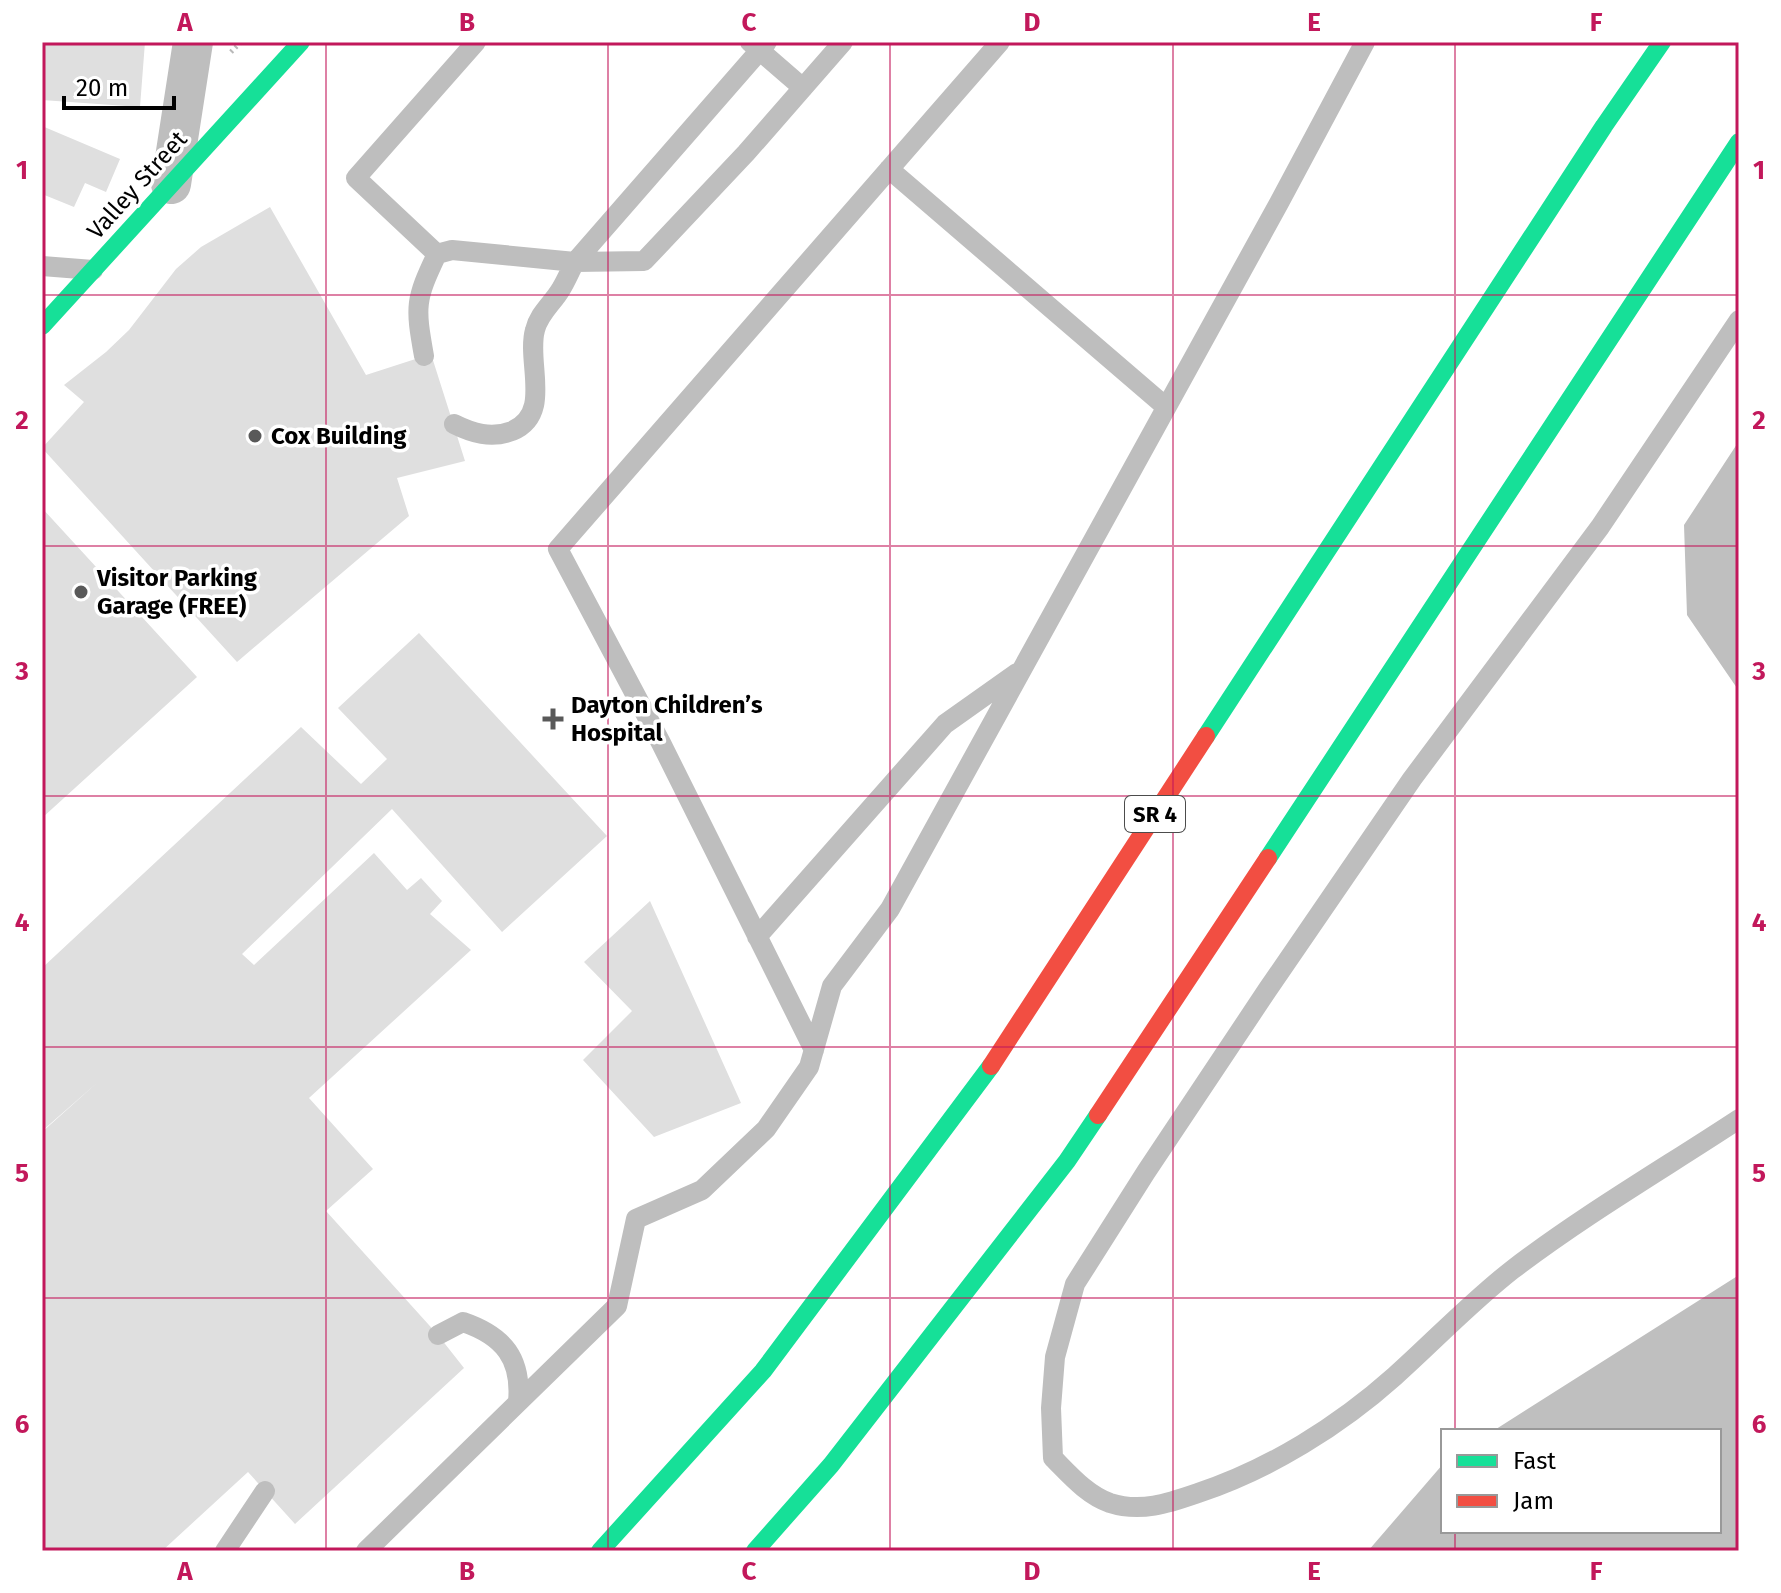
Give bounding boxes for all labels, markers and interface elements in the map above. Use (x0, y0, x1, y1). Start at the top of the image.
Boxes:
text: A (176, 7, 193, 38)
text: B (459, 7, 475, 38)
text: C (742, 7, 757, 38)
text: D (1024, 7, 1041, 38)
text: E (1307, 7, 1321, 38)
text: F (1590, 7, 1603, 38)
scale bar (64, 60, 174, 110)
text: 20 m (76, 74, 128, 102)
street label: Valley Street (81, 125, 193, 245)
text: 1 (16, 155, 28, 186)
text: 1 (1753, 155, 1765, 186)
text: 2 (15, 405, 29, 436)
text: 2 (1752, 405, 1766, 436)
place label: Cox Building (271, 422, 407, 450)
marker: Cox Building (246, 427, 264, 445)
place label: Visitor Parking Garage (FREE) (96, 564, 258, 620)
marker: Visitor Parking Garage (FREE) (72, 583, 90, 601)
text: 3 (14, 656, 29, 687)
text: 3 (1751, 656, 1766, 687)
place label: Dayton Children’s Hospital (571, 691, 763, 747)
marker: Dayton Children’s Hospital (542, 708, 564, 730)
road number: SR 4 (1125, 796, 1185, 832)
text: 4 (15, 907, 30, 938)
text: 4 (1752, 907, 1767, 938)
text: 5 (15, 1158, 29, 1189)
text: 5 (1752, 1158, 1766, 1189)
text: 6 (15, 1409, 30, 1440)
text: 6 (1752, 1409, 1767, 1440)
legend (1441, 1429, 1721, 1533)
text: Fast (1513, 1447, 1556, 1475)
text: Jam (1513, 1487, 1554, 1515)
text: A (176, 1556, 193, 1587)
text: B (459, 1556, 475, 1587)
text: C (742, 1556, 757, 1587)
text: D (1024, 1556, 1041, 1587)
text: E (1307, 1556, 1321, 1587)
text: F (1590, 1556, 1603, 1587)

